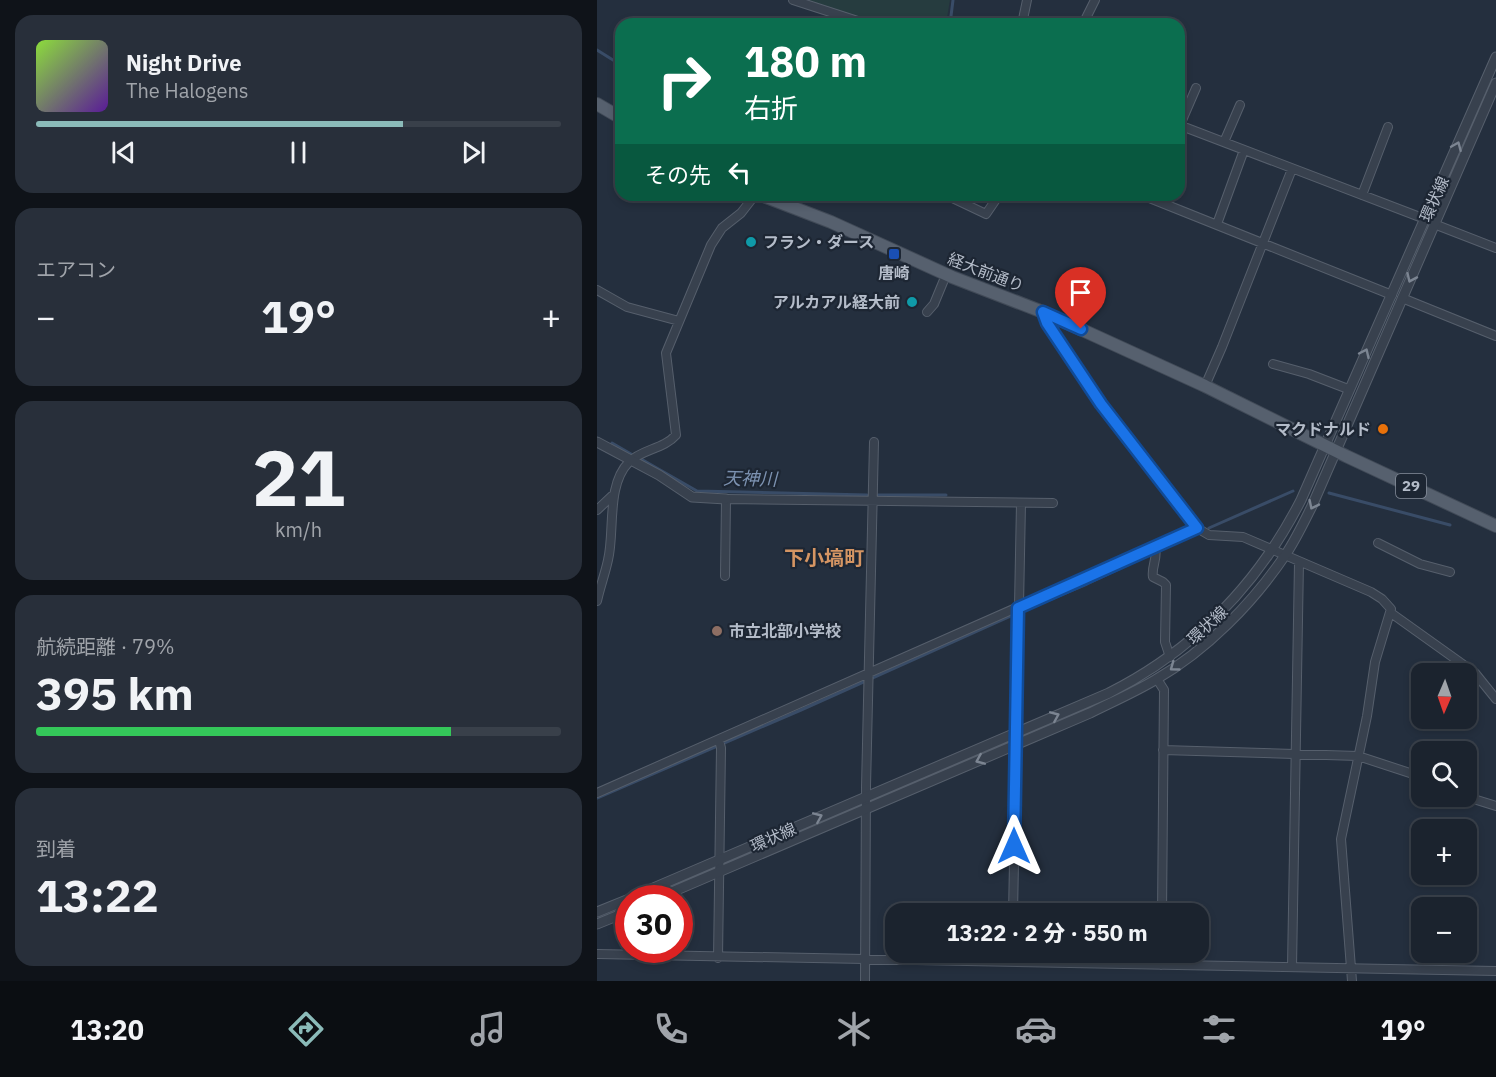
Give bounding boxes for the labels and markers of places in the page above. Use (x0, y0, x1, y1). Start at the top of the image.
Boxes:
place label: フラン・ダース (763, 232, 874, 252)
marker: フラン・ダース (744, 235, 758, 249)
marker: 唐崎 (887, 247, 901, 261)
place label: 唐崎 (878, 263, 910, 283)
pin (1055, 267, 1106, 329)
place label: アルカアル経大前 (773, 292, 900, 312)
marker: アルカアル経大前 (905, 295, 919, 309)
place label: マクドナルド (1275, 419, 1371, 439)
marker: マクドナルド (1376, 422, 1390, 436)
place label: 市立北部小学校 (729, 621, 841, 641)
marker: 市立北部小学校 (710, 624, 724, 638)

